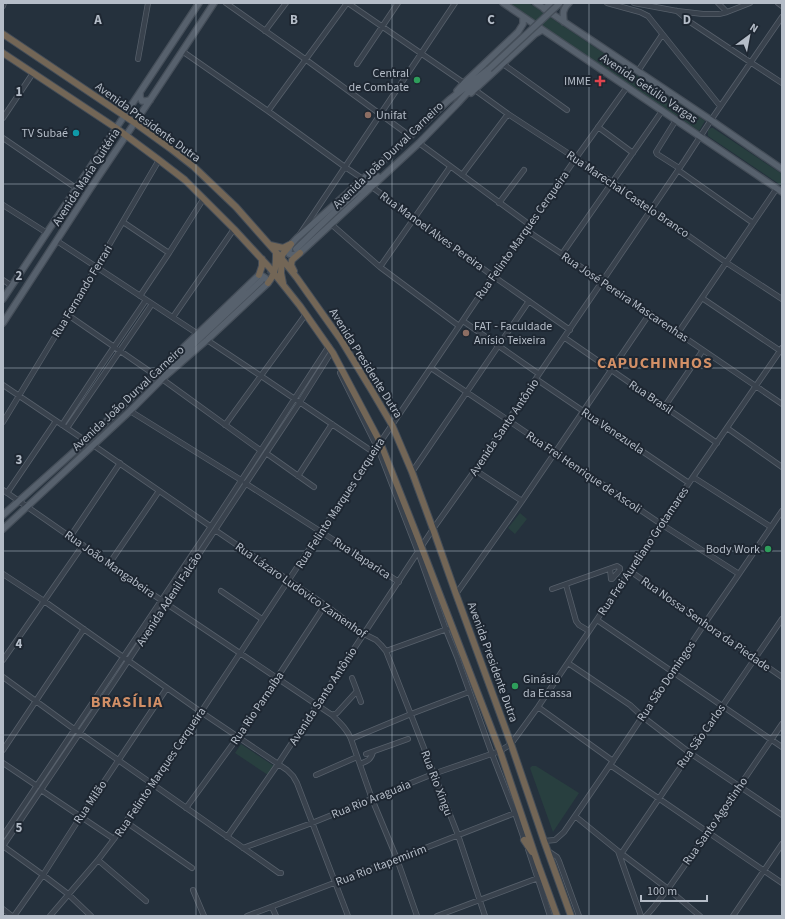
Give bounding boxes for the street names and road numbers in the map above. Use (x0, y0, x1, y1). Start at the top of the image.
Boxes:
street label: Avenida Getúlio Vargas (597, 49, 701, 127)
street label: Avenida Presidente Dutra (91, 78, 204, 167)
street label: Avenida João Durval Carneiro (329, 98, 447, 213)
street label: Avenida Maria Quitéria (48, 125, 124, 229)
street label: Rua Marechal Castelo Branco (563, 147, 693, 242)
street label: Rua Felinto Marques Cerqueira (472, 168, 573, 303)
street label: Rua Manoel Alves Pereira (376, 188, 487, 275)
street label: Rua Fernando Ferrari (48, 242, 117, 341)
street label: Rua José Pereira Mascarenhas (558, 248, 692, 347)
street label: Avenida Presidente Dutra (325, 305, 406, 421)
street label: Avenida João Durval Carneiro (68, 342, 188, 455)
street label: Avenida Santo Antônio (466, 375, 543, 479)
street label: Rua Brasil (625, 376, 676, 418)
street label: Rua Venezuela (578, 404, 648, 459)
street label: Rua Frei Henrique de Ascoli (522, 427, 645, 518)
street label: Rua Felinto Marques Cerqueira (292, 434, 389, 572)
street label: Rua Frei Aureliano Grotamares (594, 484, 693, 619)
street label: Rua João Mangabeira (61, 527, 159, 602)
street label: Rua Itaparica (329, 533, 394, 583)
street label: Rua Lázaro Ludovico Zamenhof (232, 538, 370, 643)
street label: Avenida Adenil Falcão (133, 549, 206, 650)
street label: Rua Nossa Senhora da Piedade (637, 573, 774, 676)
street label: Avenida Presidente Dutra (463, 600, 522, 725)
street label: Rua São Domingos (633, 638, 700, 725)
street label: Avenida Santo Antônio (285, 644, 362, 749)
street label: Rua Rio Parnaíba (227, 668, 288, 748)
street label: Rua São Carlos (673, 701, 730, 772)
street label: Rua Felinto Marques Cerqueira (111, 704, 210, 841)
street label: Rua Rio Xingu (416, 748, 457, 818)
street label: Rua Santo Agostinho (679, 774, 752, 869)
street label: Rua Rio Araguaia (329, 776, 414, 823)
street label: Rua Milão (70, 777, 111, 827)
street label: Rua Rio Itapemirim (333, 840, 429, 891)

